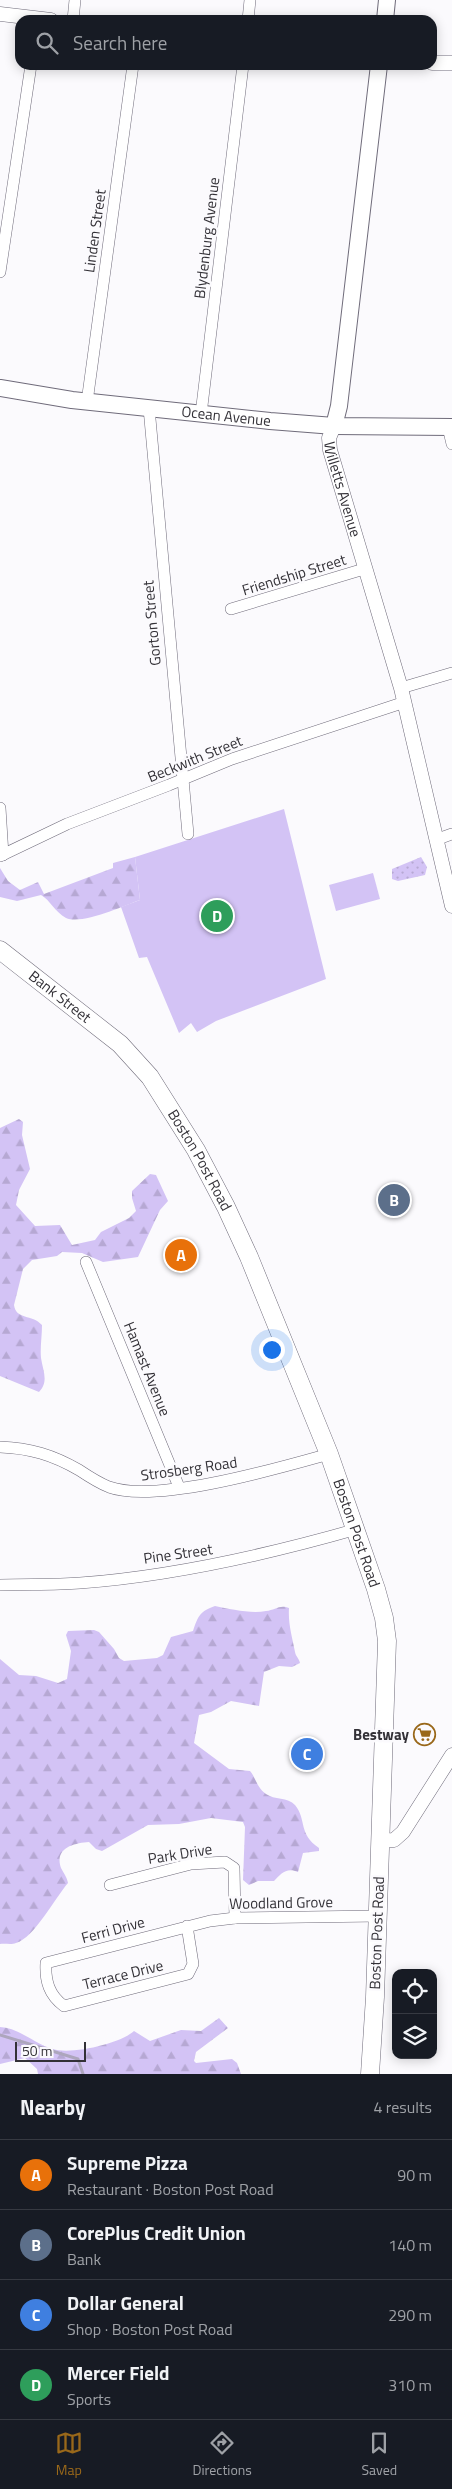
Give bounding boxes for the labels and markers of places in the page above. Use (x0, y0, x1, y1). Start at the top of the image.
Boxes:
pin: D (201, 897, 233, 935)
pin: B (378, 1181, 410, 1219)
pin: A (165, 1236, 197, 1274)
place label: Bestway (353, 1723, 409, 1746)
supermarket icon: Bestway (413, 1723, 437, 1747)
pin: C (291, 1735, 323, 1773)

